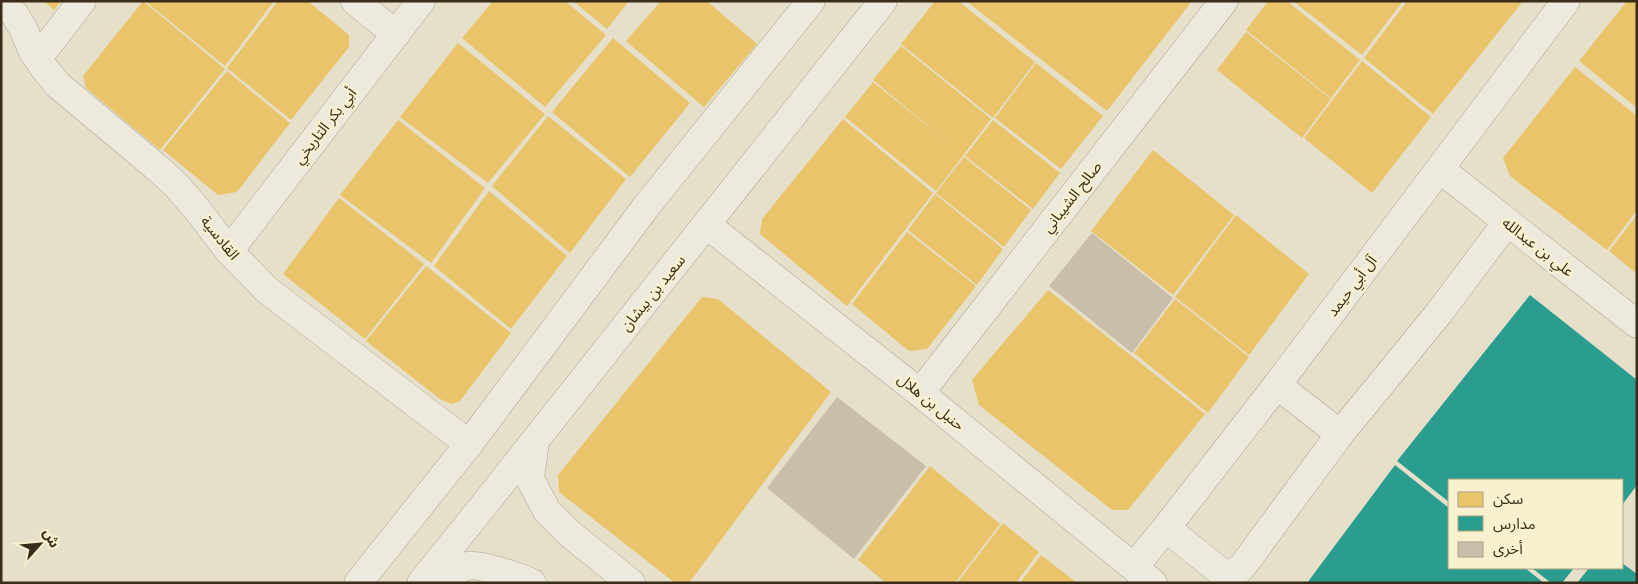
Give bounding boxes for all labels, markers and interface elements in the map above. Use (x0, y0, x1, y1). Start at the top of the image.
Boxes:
street label: أبي بكر التاريخي (288, 83, 362, 169)
street label: صالح الشيباني (1037, 156, 1108, 238)
street label: القادسية (197, 211, 245, 264)
street label: علي بن عبدالله (1497, 212, 1579, 283)
street label: سعيد بن بيشان (615, 250, 689, 335)
street label: آل أبي حيمد (1322, 250, 1383, 321)
street label: حنبل بن هلال (894, 368, 969, 435)
legend (1448, 479, 1623, 569)
text: سكن (1493, 488, 1524, 508)
text: مدارس (1493, 513, 1536, 533)
north arrow (15, 519, 65, 569)
text: ش (39, 525, 65, 551)
text: أخرى (1493, 538, 1523, 558)

